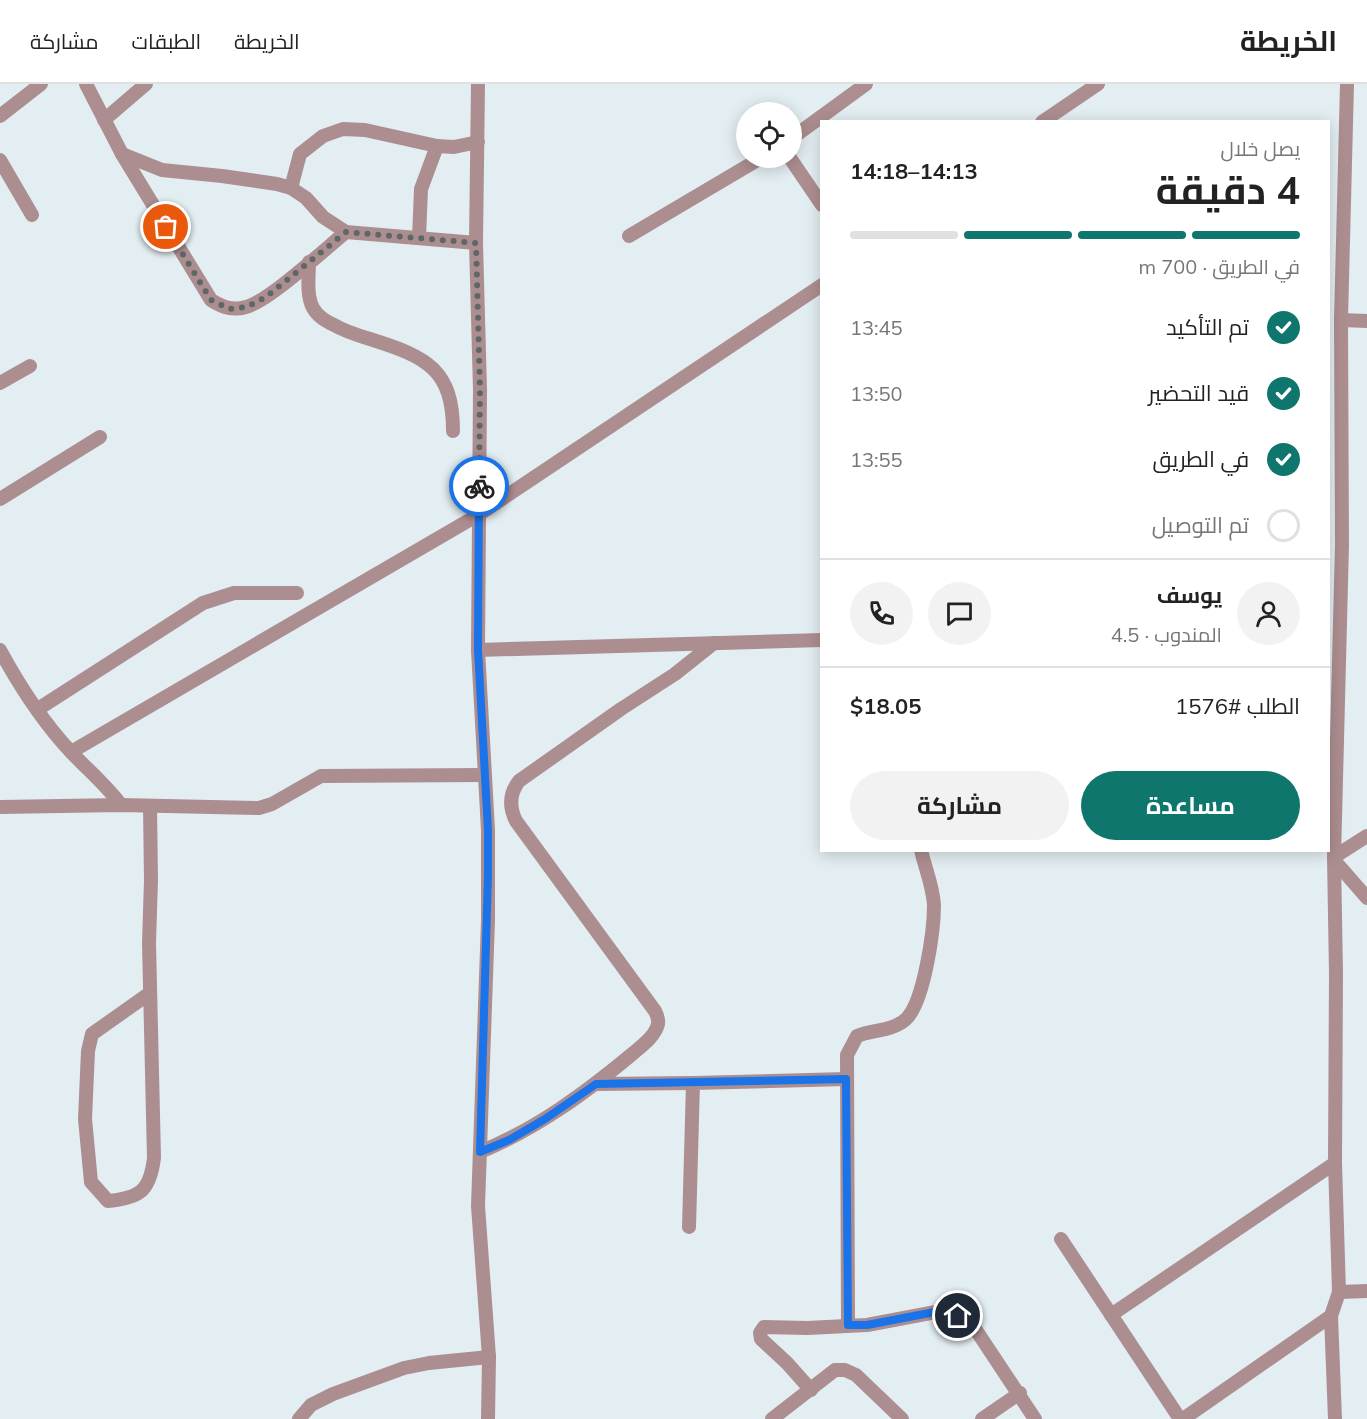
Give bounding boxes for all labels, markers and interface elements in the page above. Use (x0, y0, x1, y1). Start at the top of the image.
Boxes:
text: الخريطة (1240, 23, 1337, 58)
text: مشاركة (30, 28, 99, 54)
text: الطبقات (132, 28, 201, 54)
text: الخريطة (234, 28, 300, 54)
map controls (736, 102, 802, 168)
button: locate (736, 102, 802, 168)
text: يصل خلال (1221, 136, 1300, 161)
text: 14:13–14:18 (850, 157, 978, 185)
text: 4 دقيقة (1156, 165, 1300, 214)
pin (140, 201, 191, 252)
icon: bag (149, 210, 182, 243)
text: في الطريق · 700 m (1138, 254, 1300, 279)
icon: check (1267, 311, 1300, 344)
text: تم التأكيد (1166, 313, 1249, 341)
text: 13:45 (850, 315, 903, 340)
icon: check (1267, 377, 1300, 410)
text: قيد التحضير (1148, 379, 1249, 407)
text: 13:50 (850, 381, 903, 406)
icon: check (1267, 443, 1300, 476)
text: في الطريق (1152, 445, 1249, 473)
text: 13:55 (850, 447, 903, 472)
courier (449, 456, 509, 516)
icon: bike (463, 470, 496, 503)
text: تم التوصيل (1152, 511, 1249, 539)
text: يوسف (1157, 581, 1222, 609)
button: phone (850, 582, 913, 645)
button: chat (928, 582, 991, 645)
button: person (1237, 582, 1300, 645)
text: المندوب · 4.5 (1111, 622, 1222, 647)
text: $18.05 (850, 692, 921, 720)
text: الطلب #1576 (1175, 692, 1300, 720)
button: مشاركة (850, 771, 1069, 840)
button: مساعدة (1081, 771, 1300, 840)
pin (932, 1290, 983, 1341)
icon: home (941, 1299, 974, 1332)

